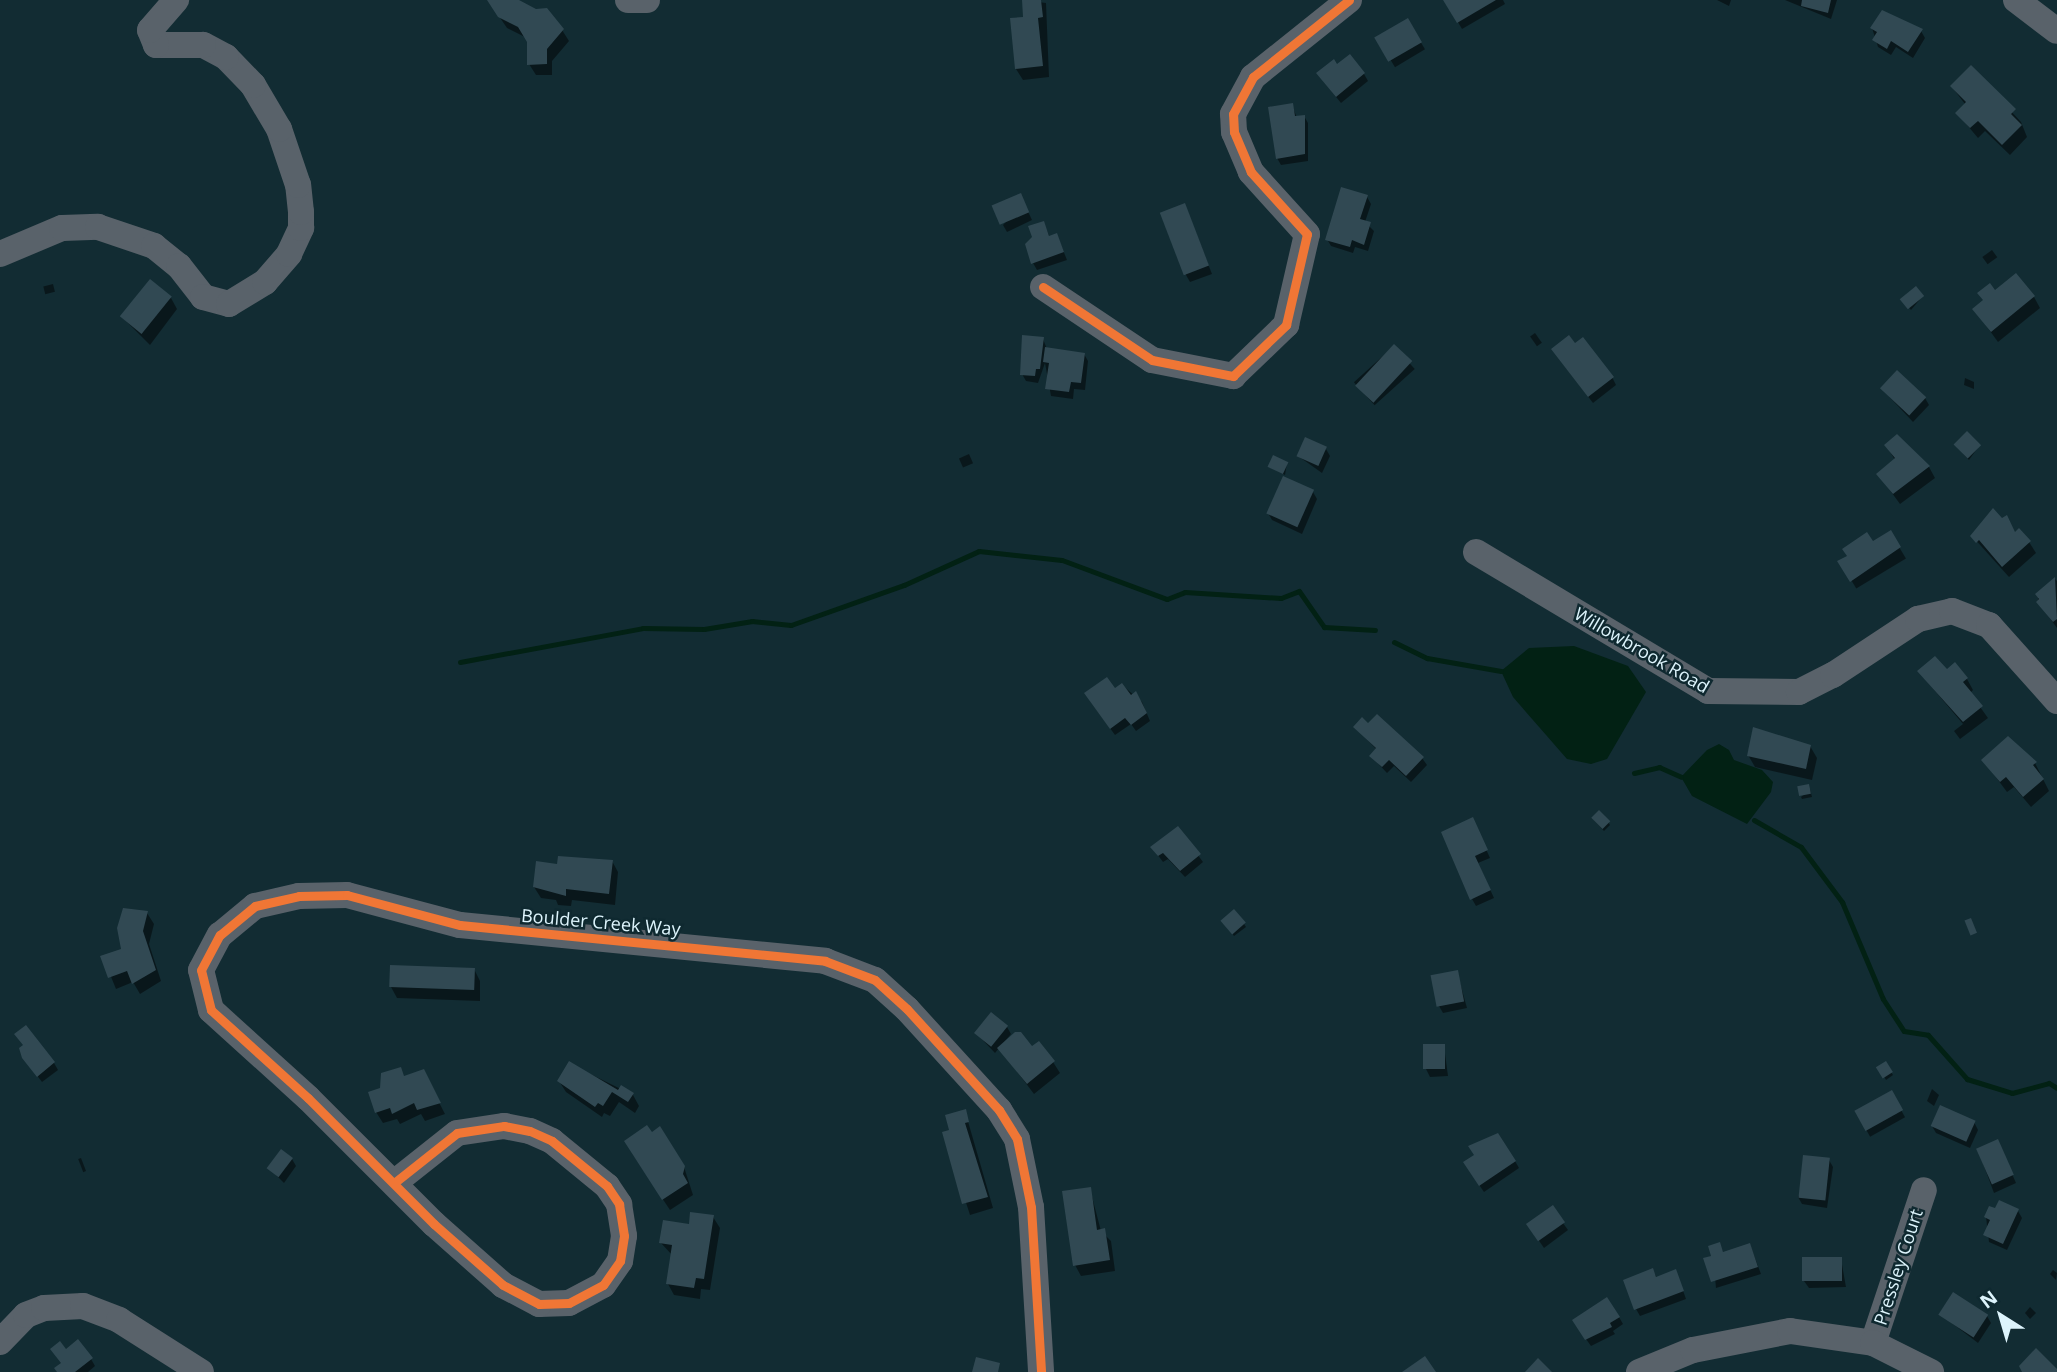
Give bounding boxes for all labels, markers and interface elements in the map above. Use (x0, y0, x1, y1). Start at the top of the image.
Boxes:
street label: Willowbrook Road (1571, 603, 1713, 697)
street label: Boulder Creek Way (520, 904, 682, 940)
street label: Pressley Court (1869, 1206, 1927, 1328)
north arrow (1966, 1281, 2036, 1351)
text: N (1974, 1284, 2002, 1314)

